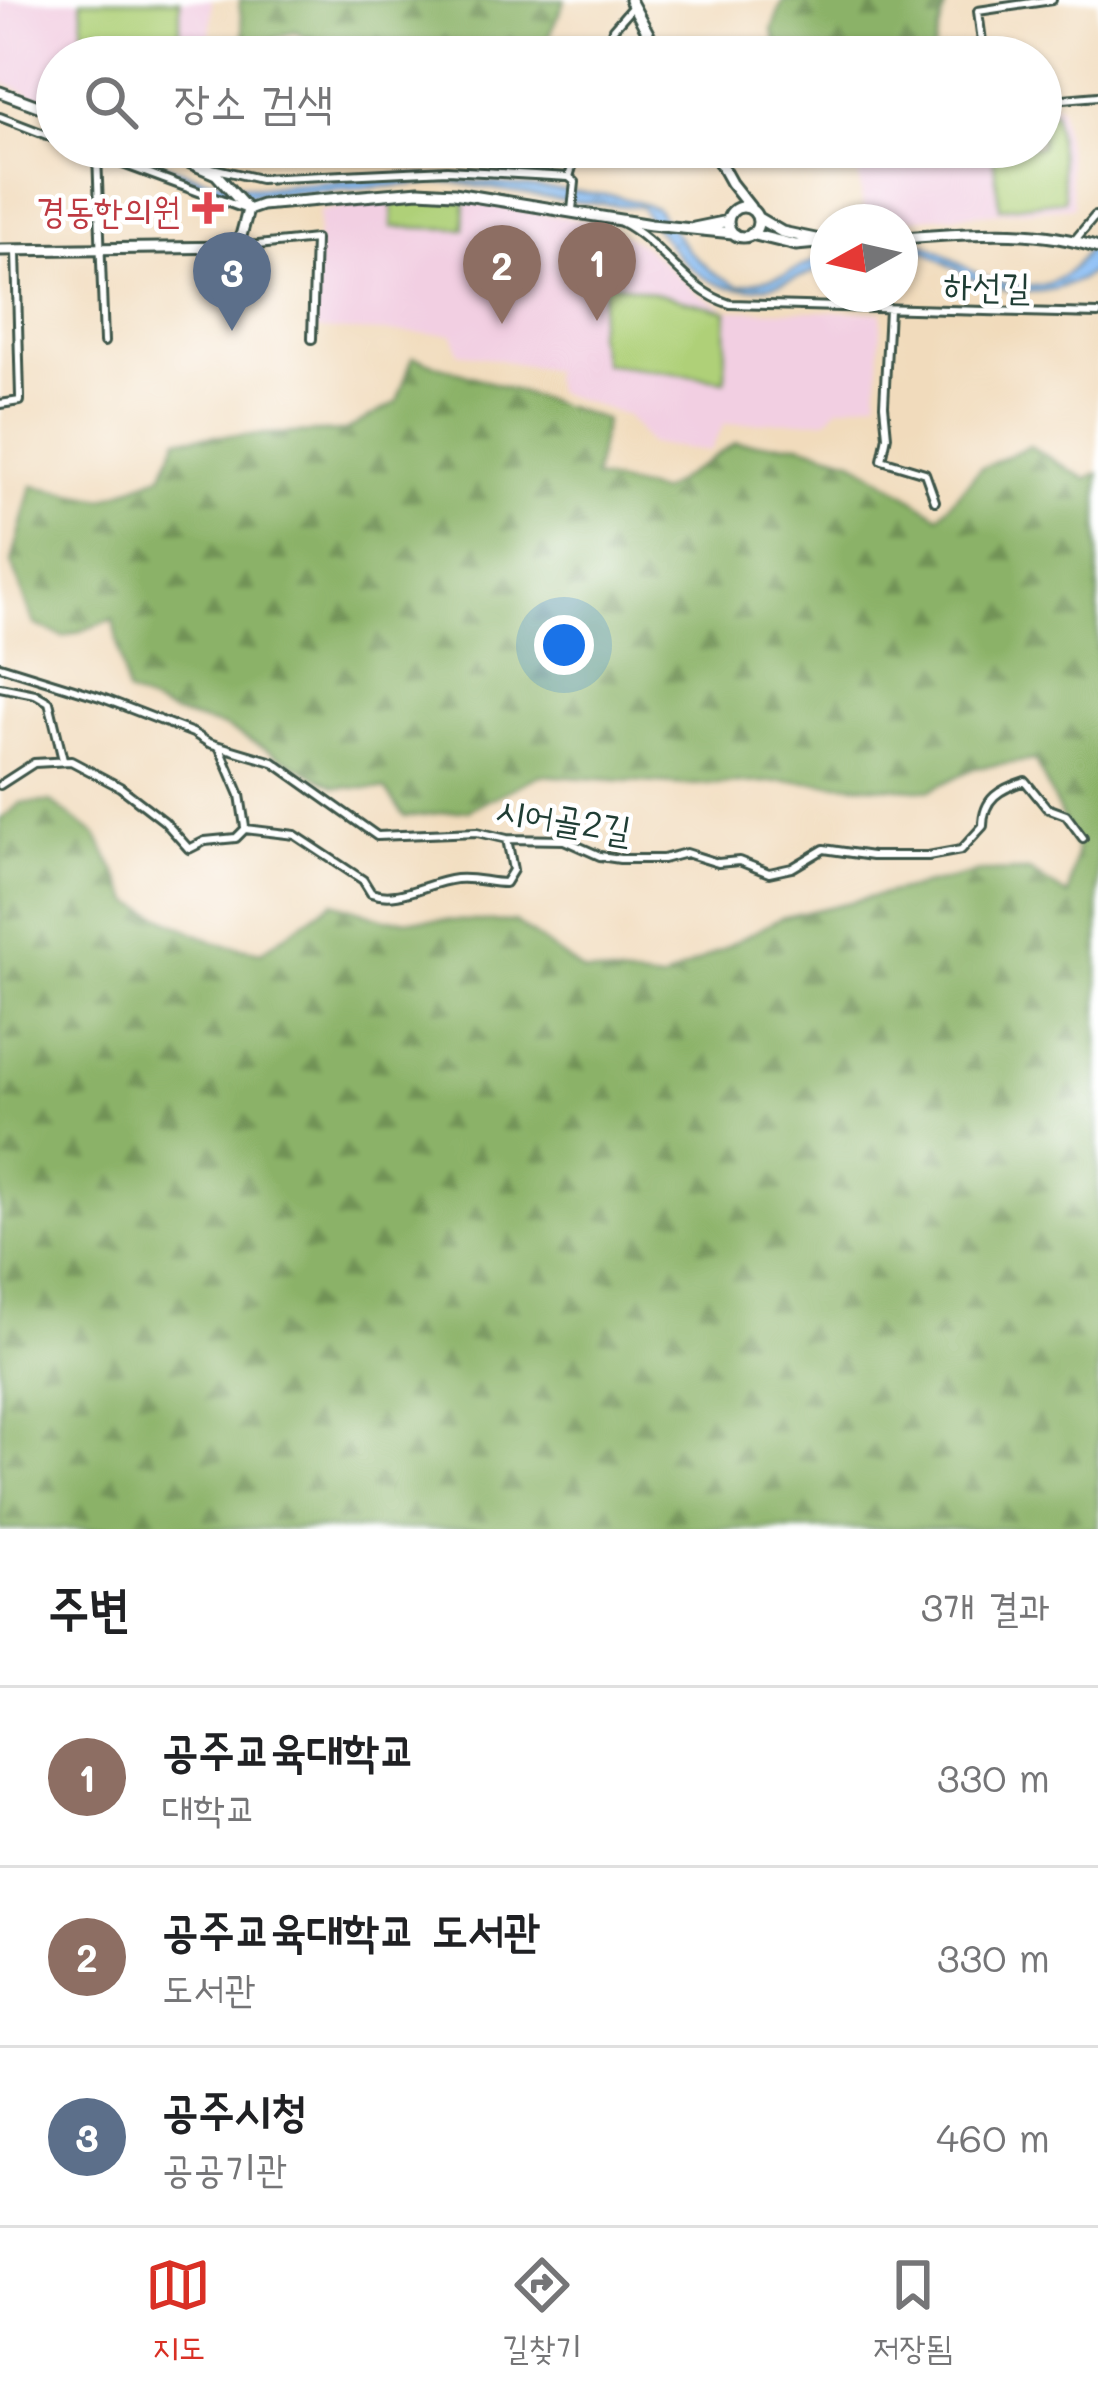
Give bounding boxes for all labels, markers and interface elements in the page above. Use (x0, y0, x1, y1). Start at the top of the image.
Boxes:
search box (36, 36, 1062, 168)
icon: search (78, 69, 144, 135)
text: 장소 검색 (174, 71, 333, 129)
place label: 경동한의원 (36, 185, 181, 232)
marker: 경동한의원 (192, 192, 224, 224)
north arrow (810, 204, 918, 312)
pin: 1 (558, 222, 636, 321)
pin: 2 (463, 225, 541, 324)
pin: 3 (193, 232, 271, 331)
street label: 하선길 (943, 260, 1031, 308)
your location (534, 615, 594, 675)
street label: 시어골2길 (493, 784, 635, 852)
text: 주변 (48, 1572, 130, 1639)
text: 3개 결과 (921, 1580, 1050, 1631)
text: 공주교육대학교 (162, 1719, 415, 1777)
text: 1 (78, 1751, 96, 1802)
text: 330 m (937, 1751, 1050, 1802)
text: 대학교 (162, 1781, 256, 1832)
text: 공주교육대학교 도서관 (162, 1899, 540, 1957)
text: 2 (76, 1931, 98, 1982)
text: 330 m (937, 1931, 1050, 1982)
text: 도서관 (162, 1961, 256, 2012)
text: 공주시청 (162, 2079, 307, 2137)
text: 3 (75, 2111, 99, 2162)
text: 460 m (936, 2111, 1050, 2162)
text: 공공기관 (162, 2141, 288, 2192)
tab: 지도 (145, 2252, 211, 2370)
tab: 길찾기 (502, 2252, 582, 2370)
tab: 저장됨 (873, 2252, 953, 2370)

